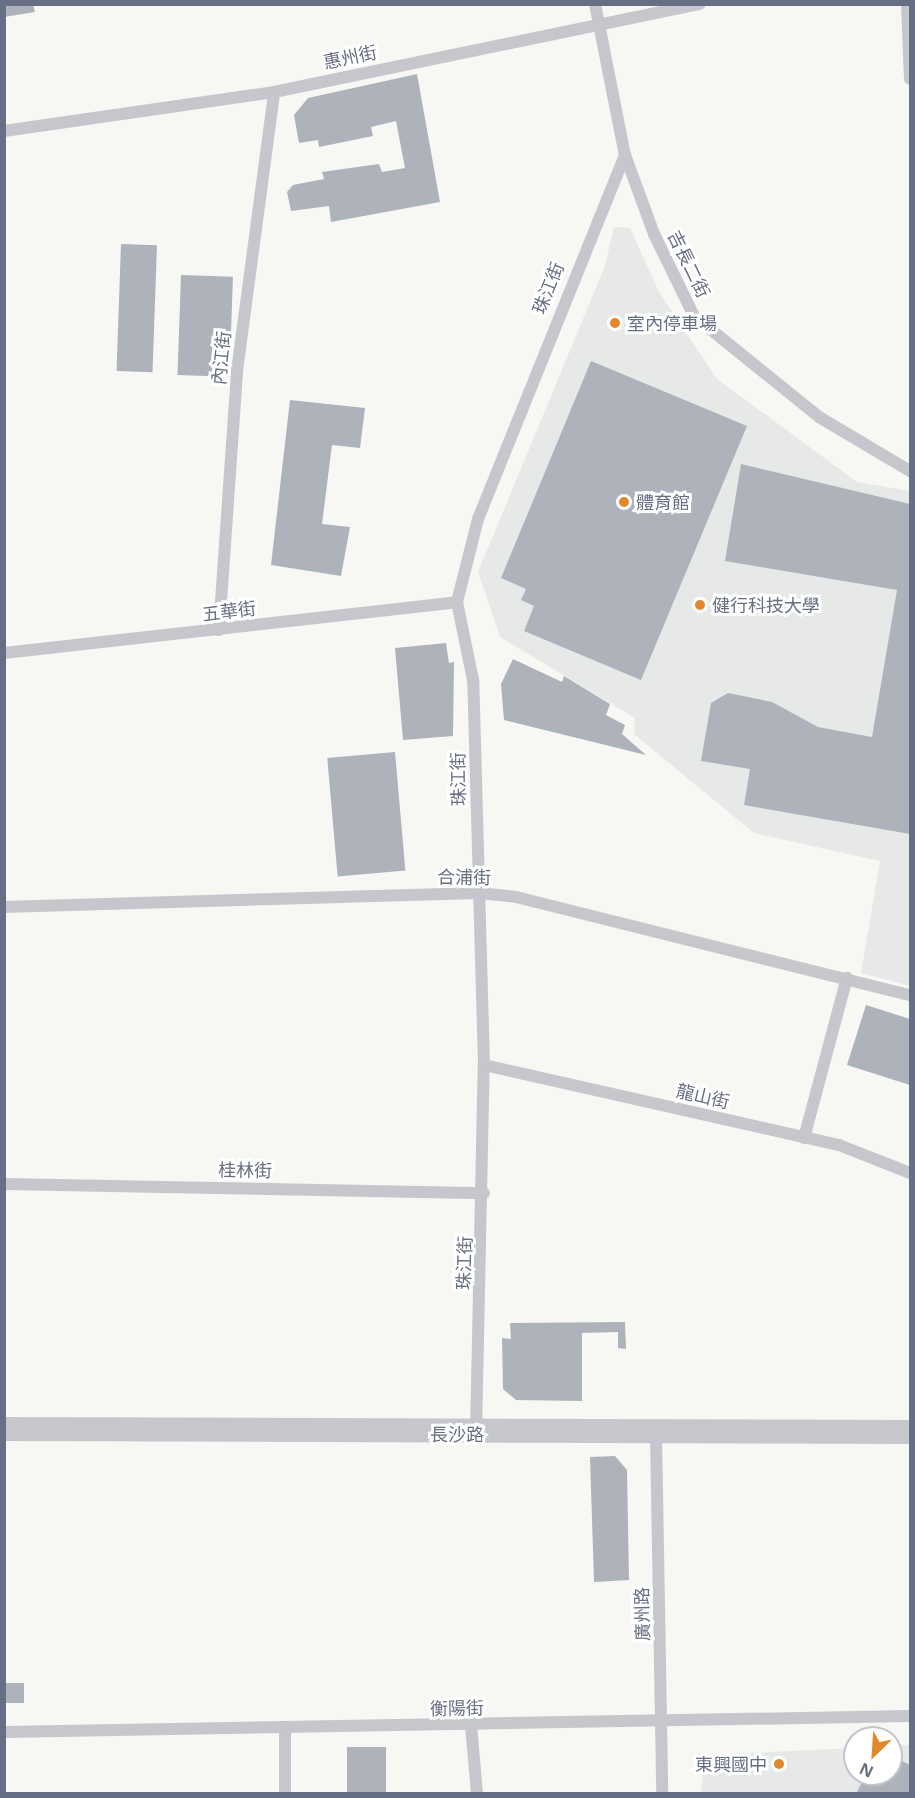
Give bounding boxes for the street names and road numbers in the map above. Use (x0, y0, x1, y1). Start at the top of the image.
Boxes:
street label: 惠州街 (321, 41, 379, 73)
street label: 吉長二街 (664, 227, 714, 301)
street label: 珠江街 (528, 259, 568, 317)
street label: 內江街 (207, 330, 235, 386)
street label: 五華街 (201, 597, 257, 625)
street label: 珠江街 (447, 752, 469, 806)
street label: 合浦街 (437, 866, 491, 888)
street label: 龍山街 (674, 1079, 732, 1113)
street label: 桂林街 (218, 1159, 272, 1181)
street label: 珠江街 (452, 1236, 476, 1290)
street label: 長沙路 (430, 1423, 484, 1445)
street label: 廣州路 (631, 1587, 653, 1641)
street label: 衡陽街 (430, 1697, 484, 1719)

